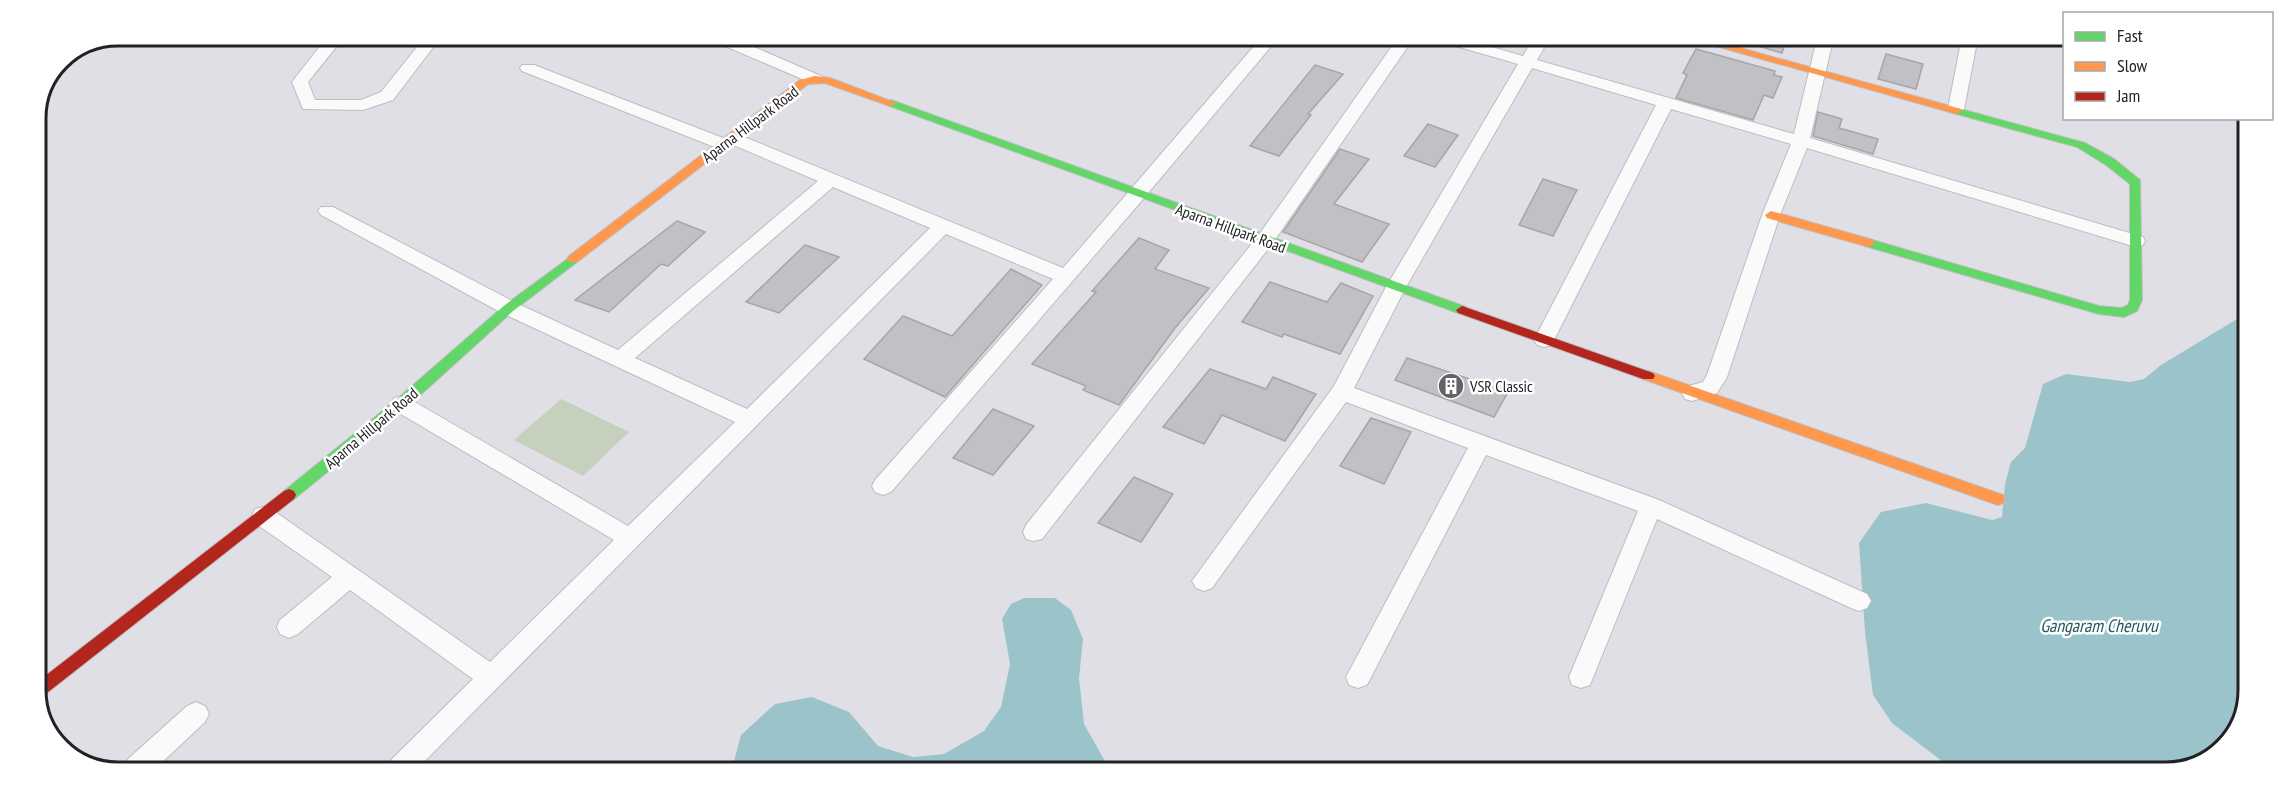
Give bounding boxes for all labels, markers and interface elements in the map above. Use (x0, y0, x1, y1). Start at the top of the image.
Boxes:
legend (2063, 12, 2273, 120)
text: Fast (2117, 24, 2143, 47)
text: Slow (2117, 54, 2148, 77)
street label: Aparna Hillpark Road (698, 81, 802, 167)
text: Jam (2116, 84, 2140, 107)
street label: Aparna Hillpark Road (1173, 199, 1289, 257)
building icon: VSR Classic (1436, 371, 1466, 401)
place label: VSR Classic (1469, 376, 1533, 396)
street label: Aparna Hillpark Road (320, 383, 422, 473)
water label: Gangaram Cheruvu (2040, 614, 2159, 637)

